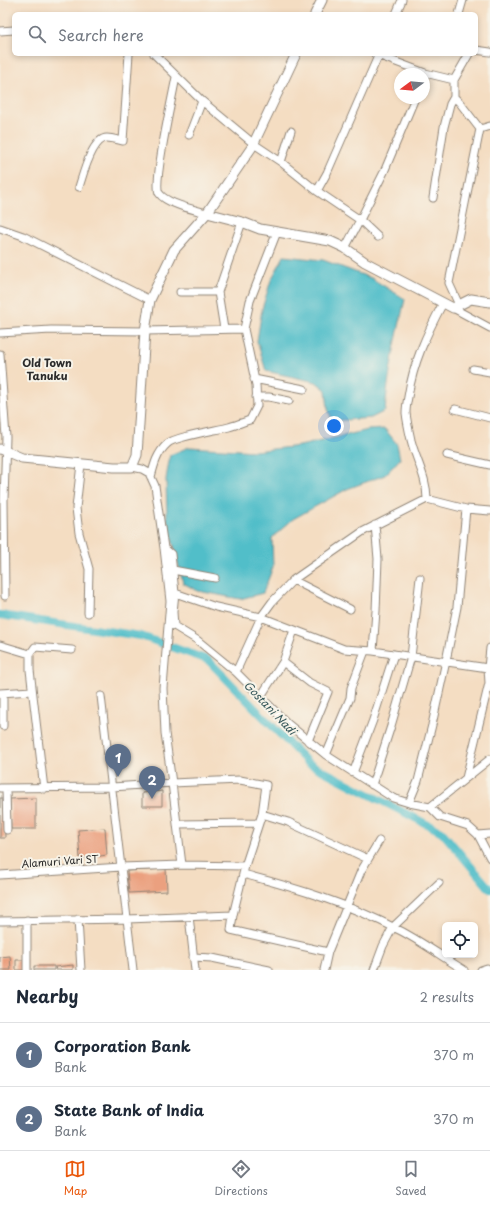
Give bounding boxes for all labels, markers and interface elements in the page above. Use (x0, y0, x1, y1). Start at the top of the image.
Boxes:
search box (12, 12, 478, 56)
icon: search (26, 23, 48, 45)
text: Search here (58, 23, 144, 46)
north arrow (394, 68, 430, 104)
district label: Old Town Tanuku (22, 354, 72, 384)
your location (324, 416, 344, 436)
water label: Gostani Nadi (240, 677, 302, 740)
pin: 1 (105, 744, 131, 777)
pin: 2 (139, 766, 165, 799)
street label: Alamuri Vari ST (21, 850, 99, 871)
map controls (442, 922, 478, 958)
button: locate (442, 922, 478, 958)
text: Nearby (16, 983, 78, 1009)
text: 2 results (420, 987, 474, 1006)
text: Corporation Bank (54, 1034, 191, 1057)
text: 1 (26, 1045, 32, 1064)
text: 370 m (433, 1045, 474, 1064)
text: Bank (54, 1057, 87, 1076)
text: State Bank of India (54, 1098, 204, 1121)
text: 2 (24, 1109, 34, 1128)
text: 370 m (433, 1109, 474, 1128)
text: Bank (54, 1121, 87, 1140)
tab: Map (64, 1158, 87, 1199)
tab: Directions (214, 1158, 268, 1199)
tab: Saved (395, 1158, 426, 1199)

